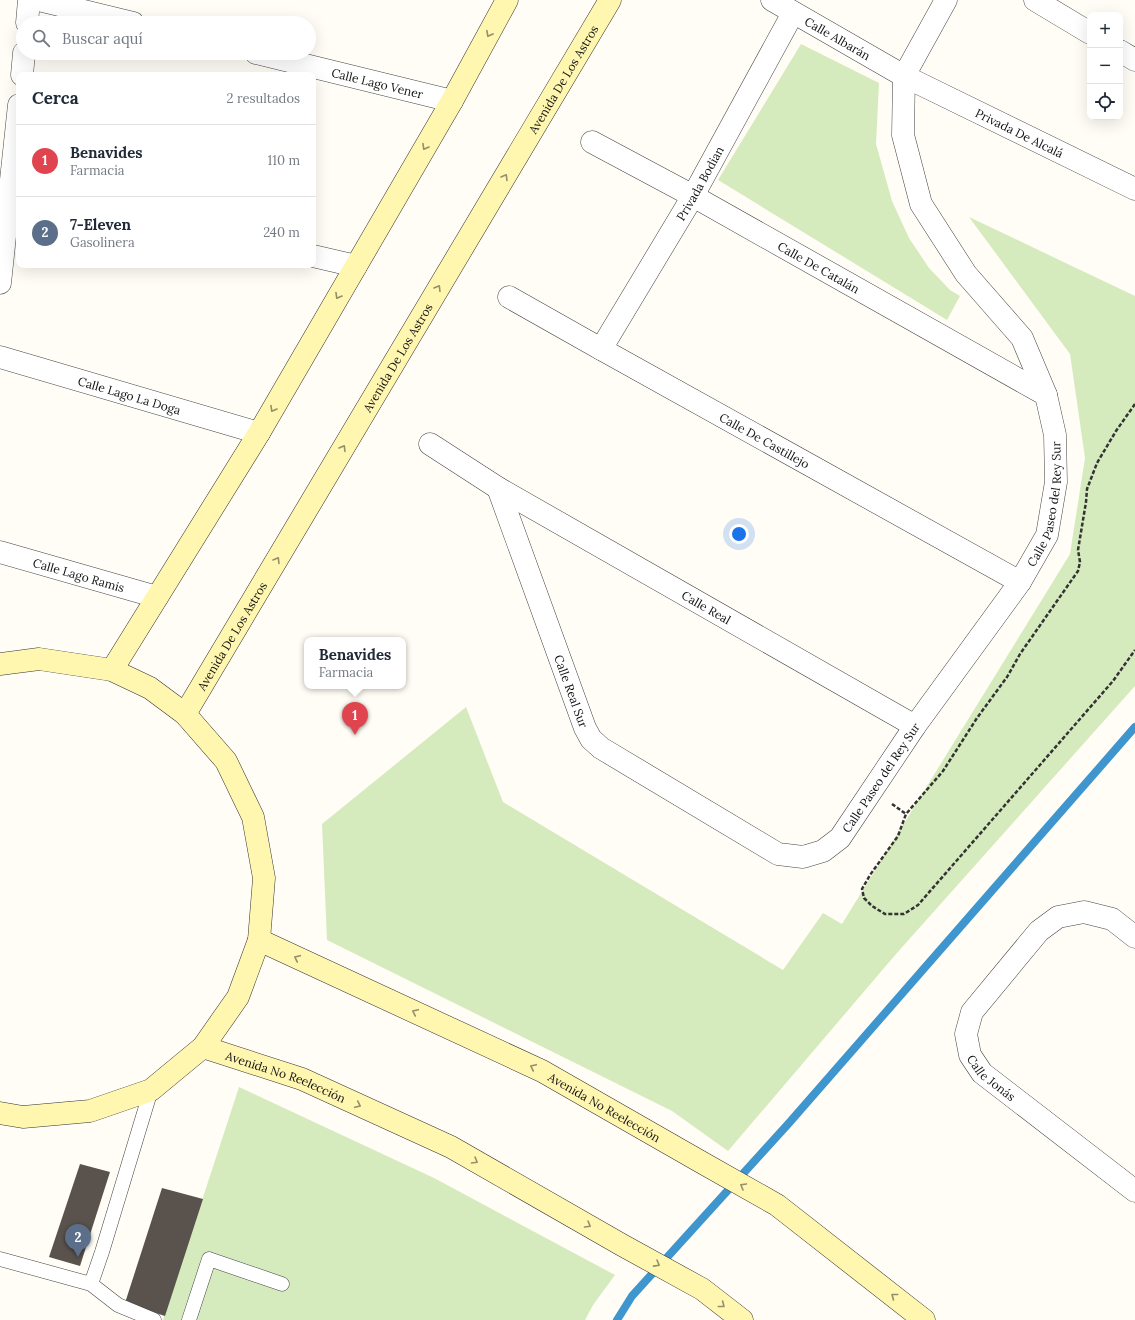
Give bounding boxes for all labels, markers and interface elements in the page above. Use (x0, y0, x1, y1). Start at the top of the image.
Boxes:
map controls (1087, 12, 1123, 120)
button: + (1087, 12, 1123, 48)
street label: Calle Albarán (802, 13, 873, 63)
search box (16, 16, 316, 60)
street label: Avenida De Los Astros (524, 22, 601, 137)
icon: search (30, 27, 52, 49)
text: Buscar aquí (62, 29, 143, 48)
one-way arrow (486, 30, 493, 37)
button: − (1087, 48, 1123, 84)
street label: Calle Lago Vener (330, 64, 426, 101)
button: locate (1087, 84, 1123, 120)
text: Cerca (32, 87, 79, 109)
text: 2 resultados (227, 90, 300, 107)
street label: Privada De Alcalá (973, 105, 1066, 160)
text: Benavides (70, 143, 143, 162)
one-way arrow (422, 143, 429, 150)
street label: Privada Bodian (673, 143, 726, 223)
text: 1 (42, 152, 48, 169)
text: 110 m (267, 152, 300, 169)
text: Farmacia (70, 162, 125, 179)
one-way arrow (500, 174, 507, 181)
text: 7-Eleven (70, 215, 131, 234)
text: 2 (42, 224, 48, 241)
text: 240 m (263, 224, 300, 241)
text: Gasolinera (70, 234, 135, 251)
street label: Calle De Catalán (775, 238, 862, 296)
one-way arrow (434, 285, 441, 292)
one-way arrow (336, 292, 343, 299)
street label: Avenida De Los Astros (359, 300, 436, 415)
street label: Calle Lago La Doga (76, 373, 183, 417)
one-way arrow (271, 405, 278, 412)
street label: Calle De Castillejo (717, 409, 812, 471)
street label: Calle Paseo del Rey Sur (1023, 441, 1064, 569)
one-way arrow (339, 445, 346, 452)
your location (729, 524, 749, 544)
street label: Calle Lago Ramis (31, 554, 127, 595)
one-way arrow (272, 557, 279, 564)
street label: Avenida De Los Astros (193, 578, 270, 694)
street label: Calle Real (679, 587, 734, 627)
popup (304, 637, 406, 689)
text: Benavides (319, 645, 391, 664)
street label: Calle Real Sur (552, 653, 592, 730)
text: Farmacia (319, 664, 373, 681)
pin: 1 (342, 702, 368, 735)
street label: Calle Paseo del Rey Sur (838, 719, 923, 835)
one-way arrow (294, 955, 301, 963)
one-way arrow (412, 1009, 419, 1017)
street label: Avenida No Reelección (223, 1047, 348, 1105)
street label: Calle Jonás (964, 1052, 1019, 1104)
one-way arrow (529, 1064, 537, 1072)
street label: Avenida No Reelección (545, 1068, 663, 1145)
one-way arrow (354, 1100, 361, 1108)
one-way arrow (471, 1156, 478, 1163)
one-way arrow (740, 1183, 747, 1190)
one-way arrow (584, 1221, 591, 1228)
pin: 2 (65, 1224, 91, 1257)
one-way arrow (652, 1259, 660, 1267)
one-way arrow (891, 1294, 898, 1301)
one-way arrow (718, 1300, 725, 1307)

